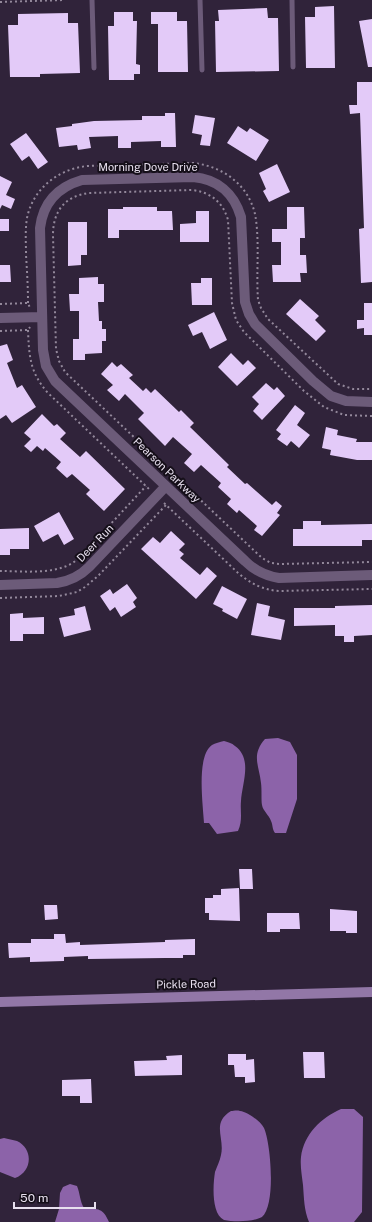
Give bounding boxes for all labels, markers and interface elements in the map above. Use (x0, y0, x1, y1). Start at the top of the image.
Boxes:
street label: Morning Dove Drive (98, 161, 198, 173)
street label: Pearson Parkway (131, 435, 203, 505)
street label: Deer Run (74, 522, 116, 564)
street label: Pickle Road (156, 977, 216, 991)
scale bar (14, 1184, 95, 1210)
text: 50 m (20, 1191, 48, 1205)

